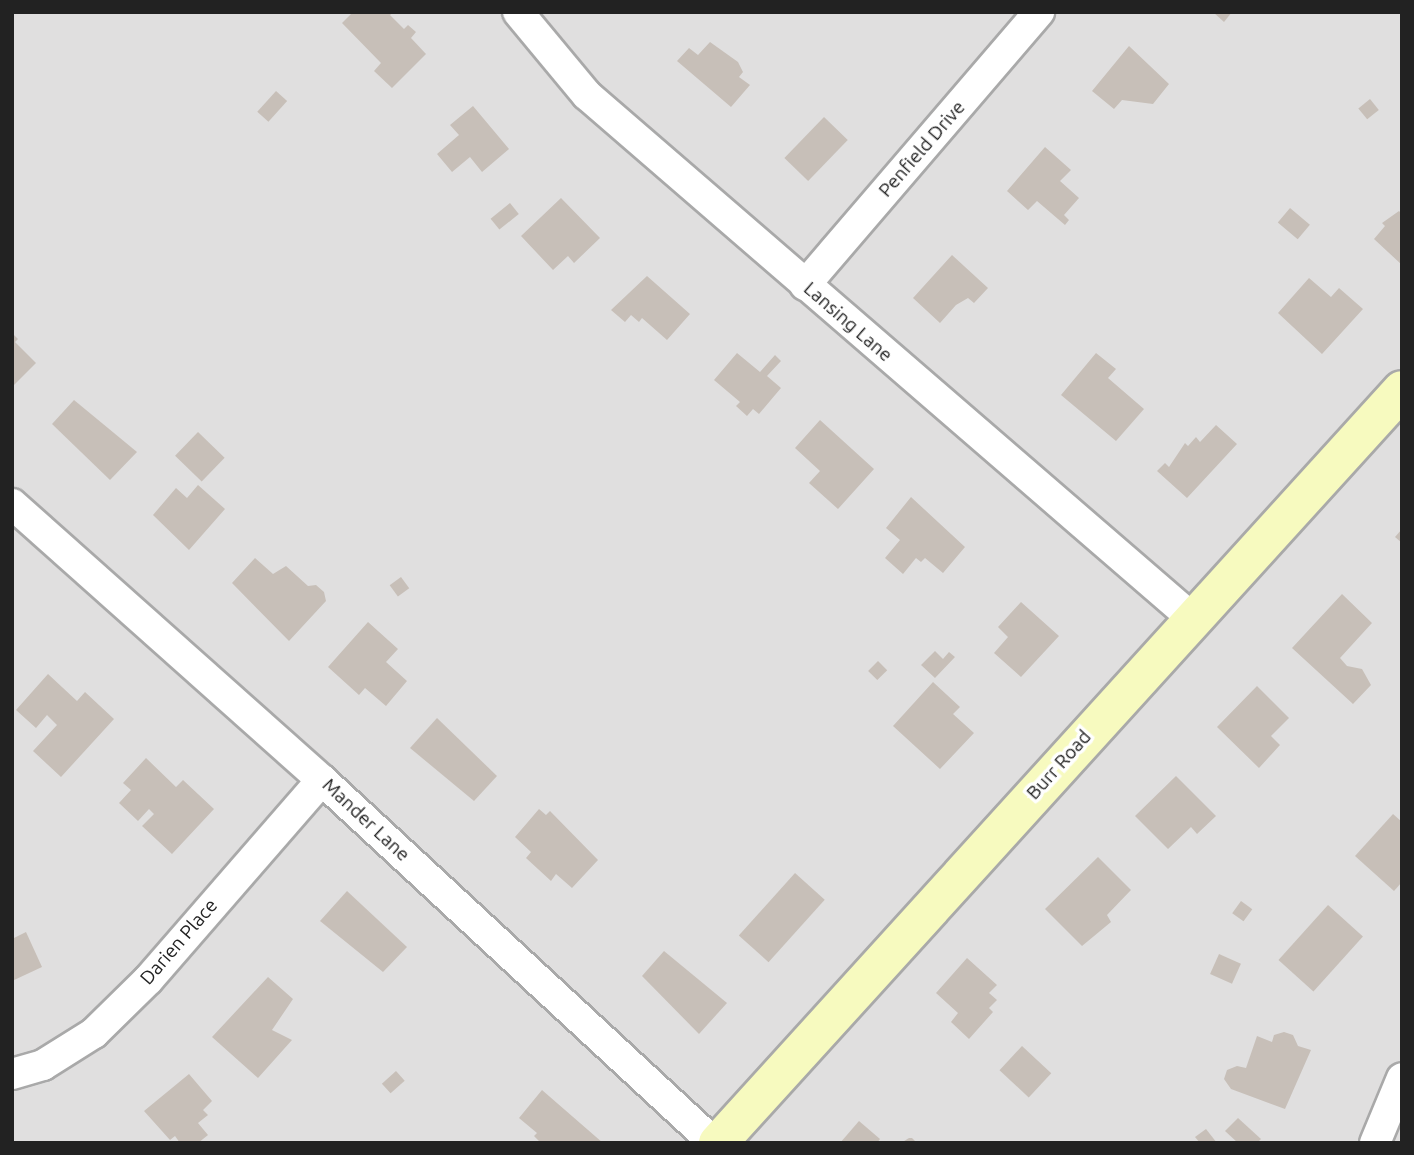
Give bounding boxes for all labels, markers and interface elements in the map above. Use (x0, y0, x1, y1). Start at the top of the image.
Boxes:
street label: Penfield Drive (874, 96, 970, 202)
street label: Lansing Lane (799, 277, 897, 367)
street label: Burr Road (1022, 726, 1096, 804)
street label: Mander Lane (318, 774, 414, 866)
street label: Darien Place (136, 894, 222, 990)

